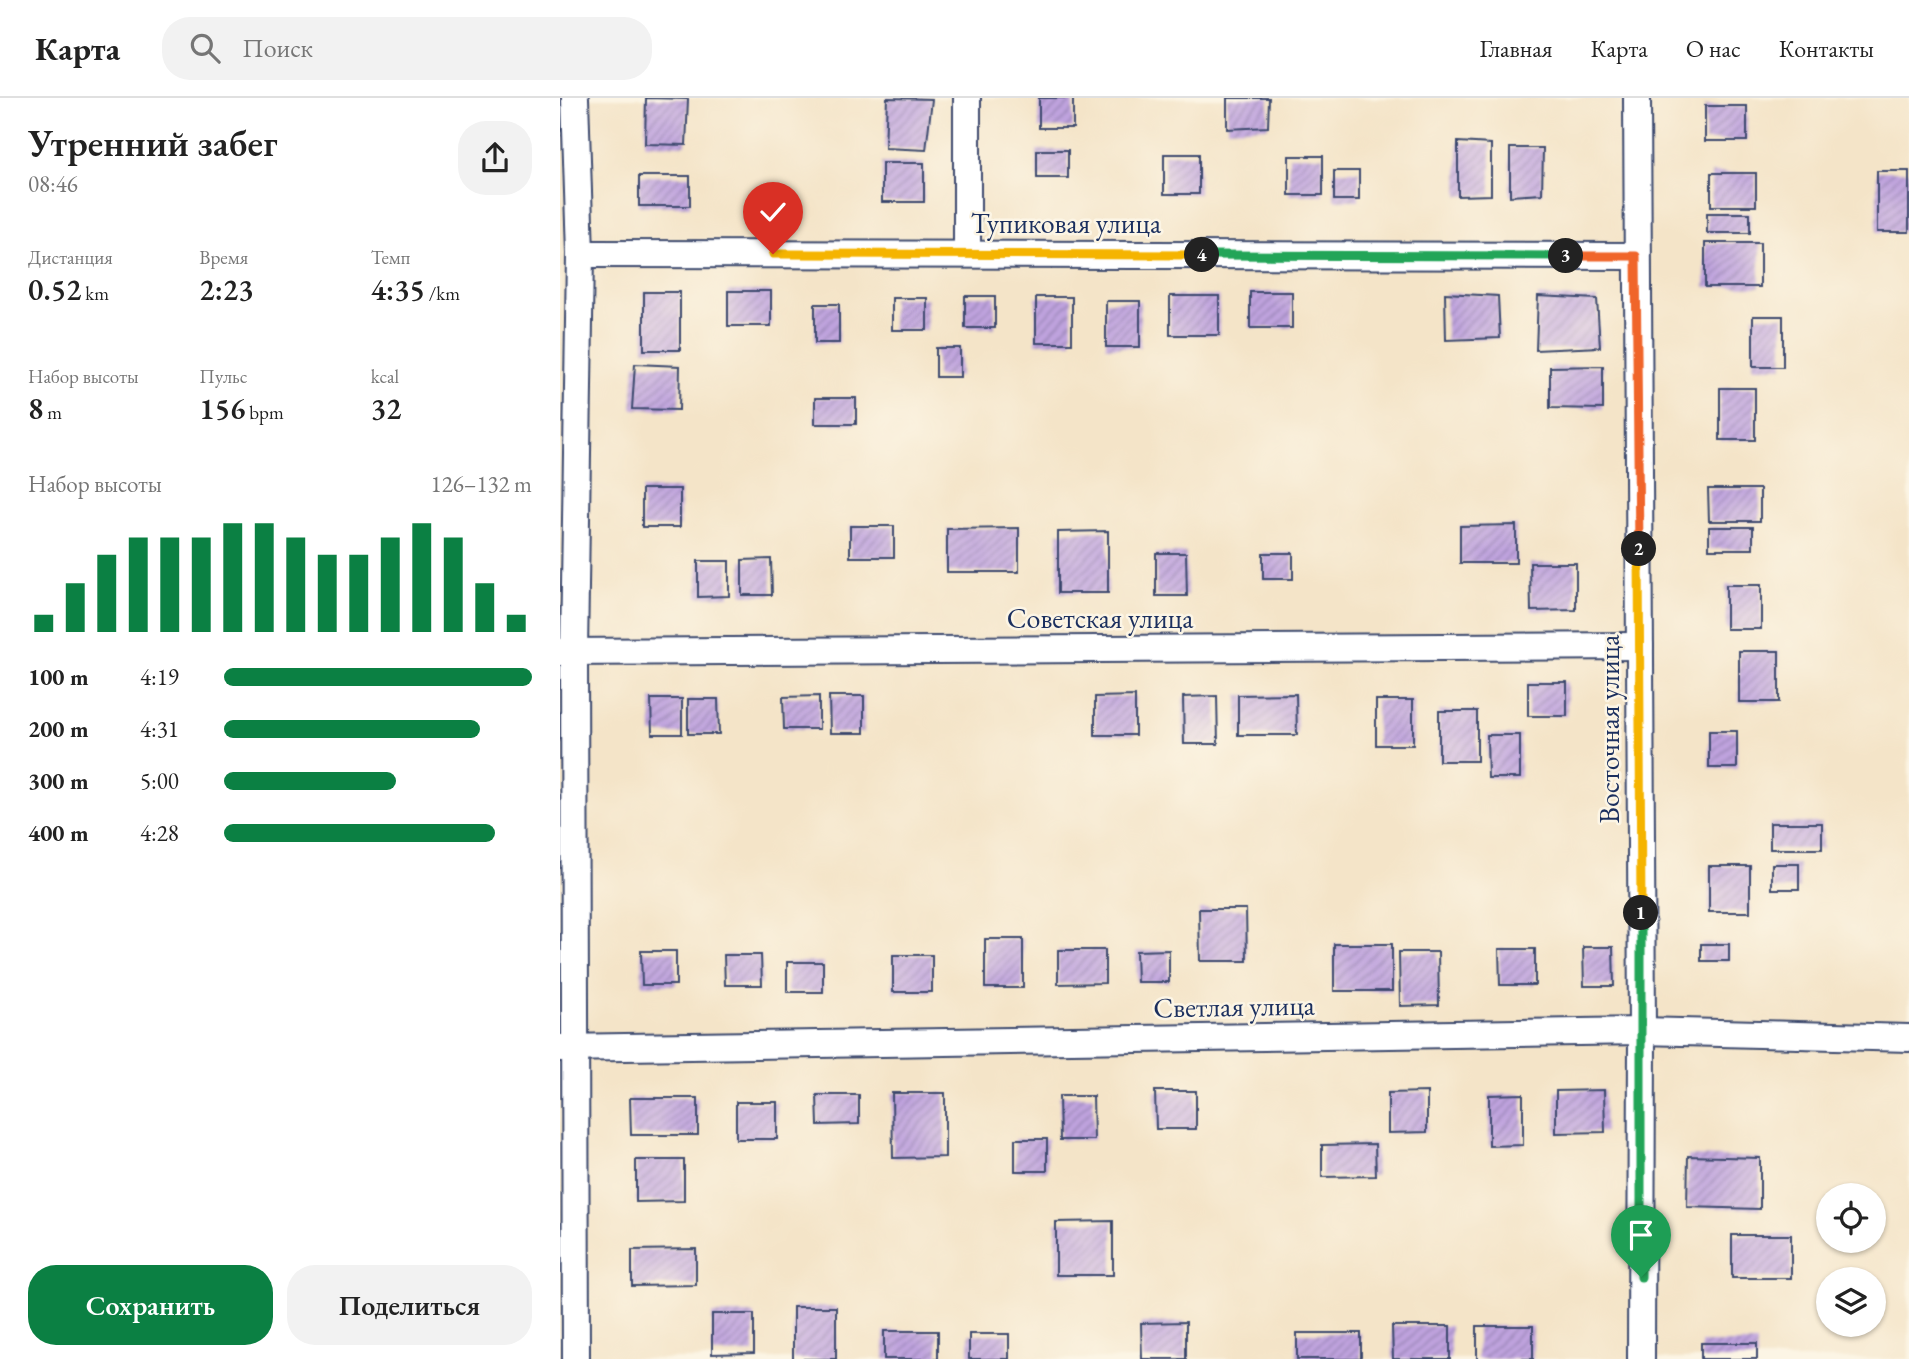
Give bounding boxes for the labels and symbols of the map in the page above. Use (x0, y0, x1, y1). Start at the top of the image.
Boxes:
pin (743, 182, 803, 254)
street label: Тупиковая улица (971, 205, 1162, 241)
pin: 4 (1184, 238, 1220, 272)
pin: 3 (1548, 238, 1584, 274)
pin: 2 (1622, 532, 1656, 566)
street label: Советская улица (1007, 600, 1194, 636)
street label: Восточная улица (1591, 634, 1627, 823)
pin: 1 (1624, 896, 1658, 930)
street label: Светлая улица (1153, 987, 1316, 1025)
pin (1611, 1205, 1671, 1277)

